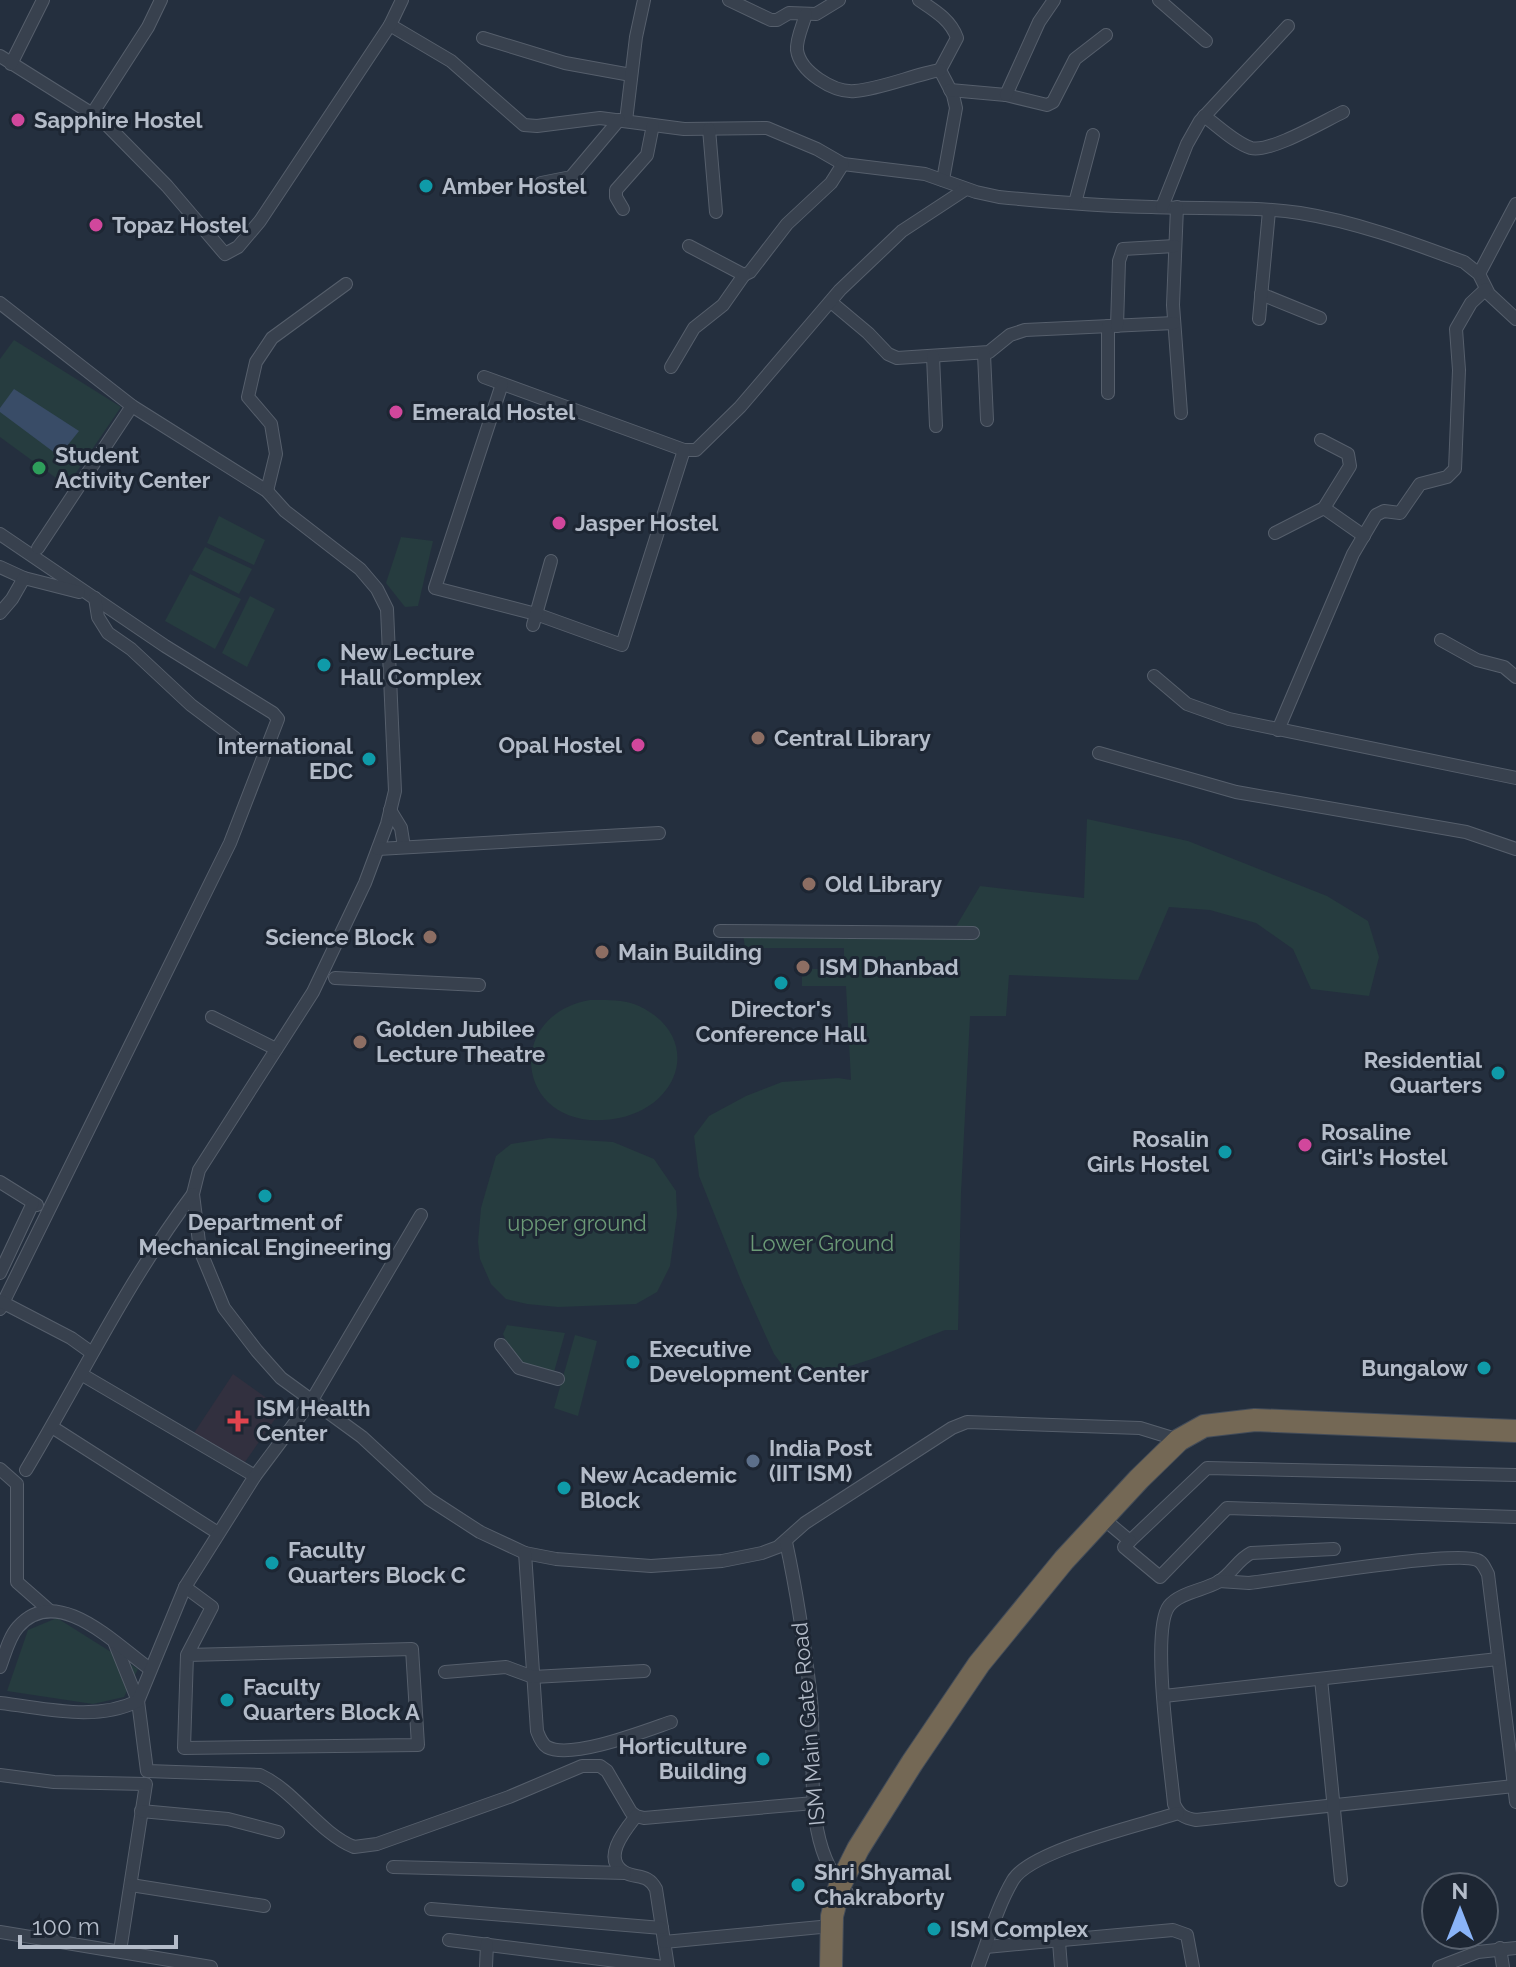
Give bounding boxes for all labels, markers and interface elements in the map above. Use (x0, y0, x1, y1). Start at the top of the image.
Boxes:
place label: Sapphire Hostel (34, 107, 204, 133)
marker: Sapphire Hostel (9, 111, 27, 129)
place label: Amber Hostel (442, 173, 588, 199)
marker: Amber Hostel (417, 177, 435, 195)
place label: Topaz Hostel (112, 212, 249, 238)
marker: Topaz Hostel (87, 216, 105, 234)
place label: Emerald Hostel (412, 399, 576, 425)
marker: Emerald Hostel (387, 403, 405, 421)
place label: Student Activity Center (55, 442, 211, 493)
marker: Student Activity Center (30, 459, 48, 477)
place label: Jasper Hostel (575, 510, 719, 536)
marker: Jasper Hostel (550, 514, 568, 532)
place label: New Lecture Hall Complex (340, 639, 482, 690)
marker: New Lecture Hall Complex (315, 656, 333, 674)
place label: Central Library (774, 725, 931, 751)
marker: Central Library (749, 729, 767, 747)
place label: Opal Hostel (498, 732, 623, 758)
place label: International EDC (217, 733, 354, 784)
marker: Opal Hostel (629, 736, 647, 754)
marker: International EDC (360, 750, 378, 768)
place label: Old Library (825, 871, 942, 897)
marker: Old Library (800, 875, 818, 893)
place label: Science Block (265, 924, 415, 950)
marker: Science Block (421, 928, 439, 946)
place label: Main Building (618, 939, 762, 965)
marker: Main Building (593, 943, 611, 961)
place label: ISM Dhanbad (819, 954, 959, 980)
marker: ISM Dhanbad (794, 958, 812, 976)
marker: Director's Conference Hall (772, 974, 790, 992)
place label: Director's Conference Hall (695, 996, 868, 1047)
place label: Golden Jubilee Lecture Theatre (376, 1016, 545, 1067)
marker: Golden Jubilee Lecture Theatre (351, 1033, 369, 1051)
place label: Residential Quarters (1364, 1047, 1483, 1098)
marker: Residential Quarters (1489, 1064, 1507, 1082)
place label: Rosaline Girl's Hostel (1321, 1119, 1449, 1170)
place label: Rosalin Girls Hostel (1087, 1126, 1210, 1177)
marker: Rosaline Girl's Hostel (1296, 1136, 1314, 1154)
marker: Rosalin Girls Hostel (1216, 1143, 1234, 1161)
marker: Department of Mechanical Engineering (256, 1187, 274, 1205)
place label: Department of Mechanical Engineering (139, 1209, 391, 1260)
park label: upper ground (507, 1210, 647, 1236)
park label: Lower Ground (750, 1230, 894, 1256)
place label: Executive Development Center (649, 1336, 869, 1387)
marker: Executive Development Center (624, 1353, 642, 1371)
place label: Bungalow (1361, 1355, 1469, 1381)
marker: Bungalow (1475, 1359, 1493, 1377)
place label: ISM Health Center (256, 1395, 371, 1446)
marker: ISM Health Center (227, 1410, 249, 1432)
place label: India Post (IIT ISM) (769, 1435, 873, 1486)
marker: India Post (IIT ISM) (744, 1452, 762, 1470)
place label: New Academic Block (580, 1462, 737, 1513)
marker: New Academic Block (555, 1479, 573, 1497)
place label: Faculty Quarters Block C (288, 1537, 466, 1588)
marker: Faculty Quarters Block C (263, 1554, 281, 1572)
street label: ISM Main Gate Road (786, 1621, 830, 1827)
place label: Faculty Quarters Block A (243, 1674, 420, 1725)
marker: Faculty Quarters Block A (218, 1691, 236, 1709)
place label: Horticulture Building (618, 1733, 747, 1784)
marker: Horticulture Building (754, 1750, 772, 1768)
place label: Shri Shyamal Chakraborty (814, 1859, 952, 1910)
north arrow (1420, 1871, 1500, 1951)
marker: Shri Shyamal Chakraborty (789, 1876, 807, 1894)
text: N (1452, 1878, 1468, 1904)
scale bar (20, 1899, 176, 1949)
text: 100 m (32, 1912, 100, 1941)
place label: ISM Complex (950, 1916, 1089, 1942)
marker: ISM Complex (925, 1920, 943, 1938)

